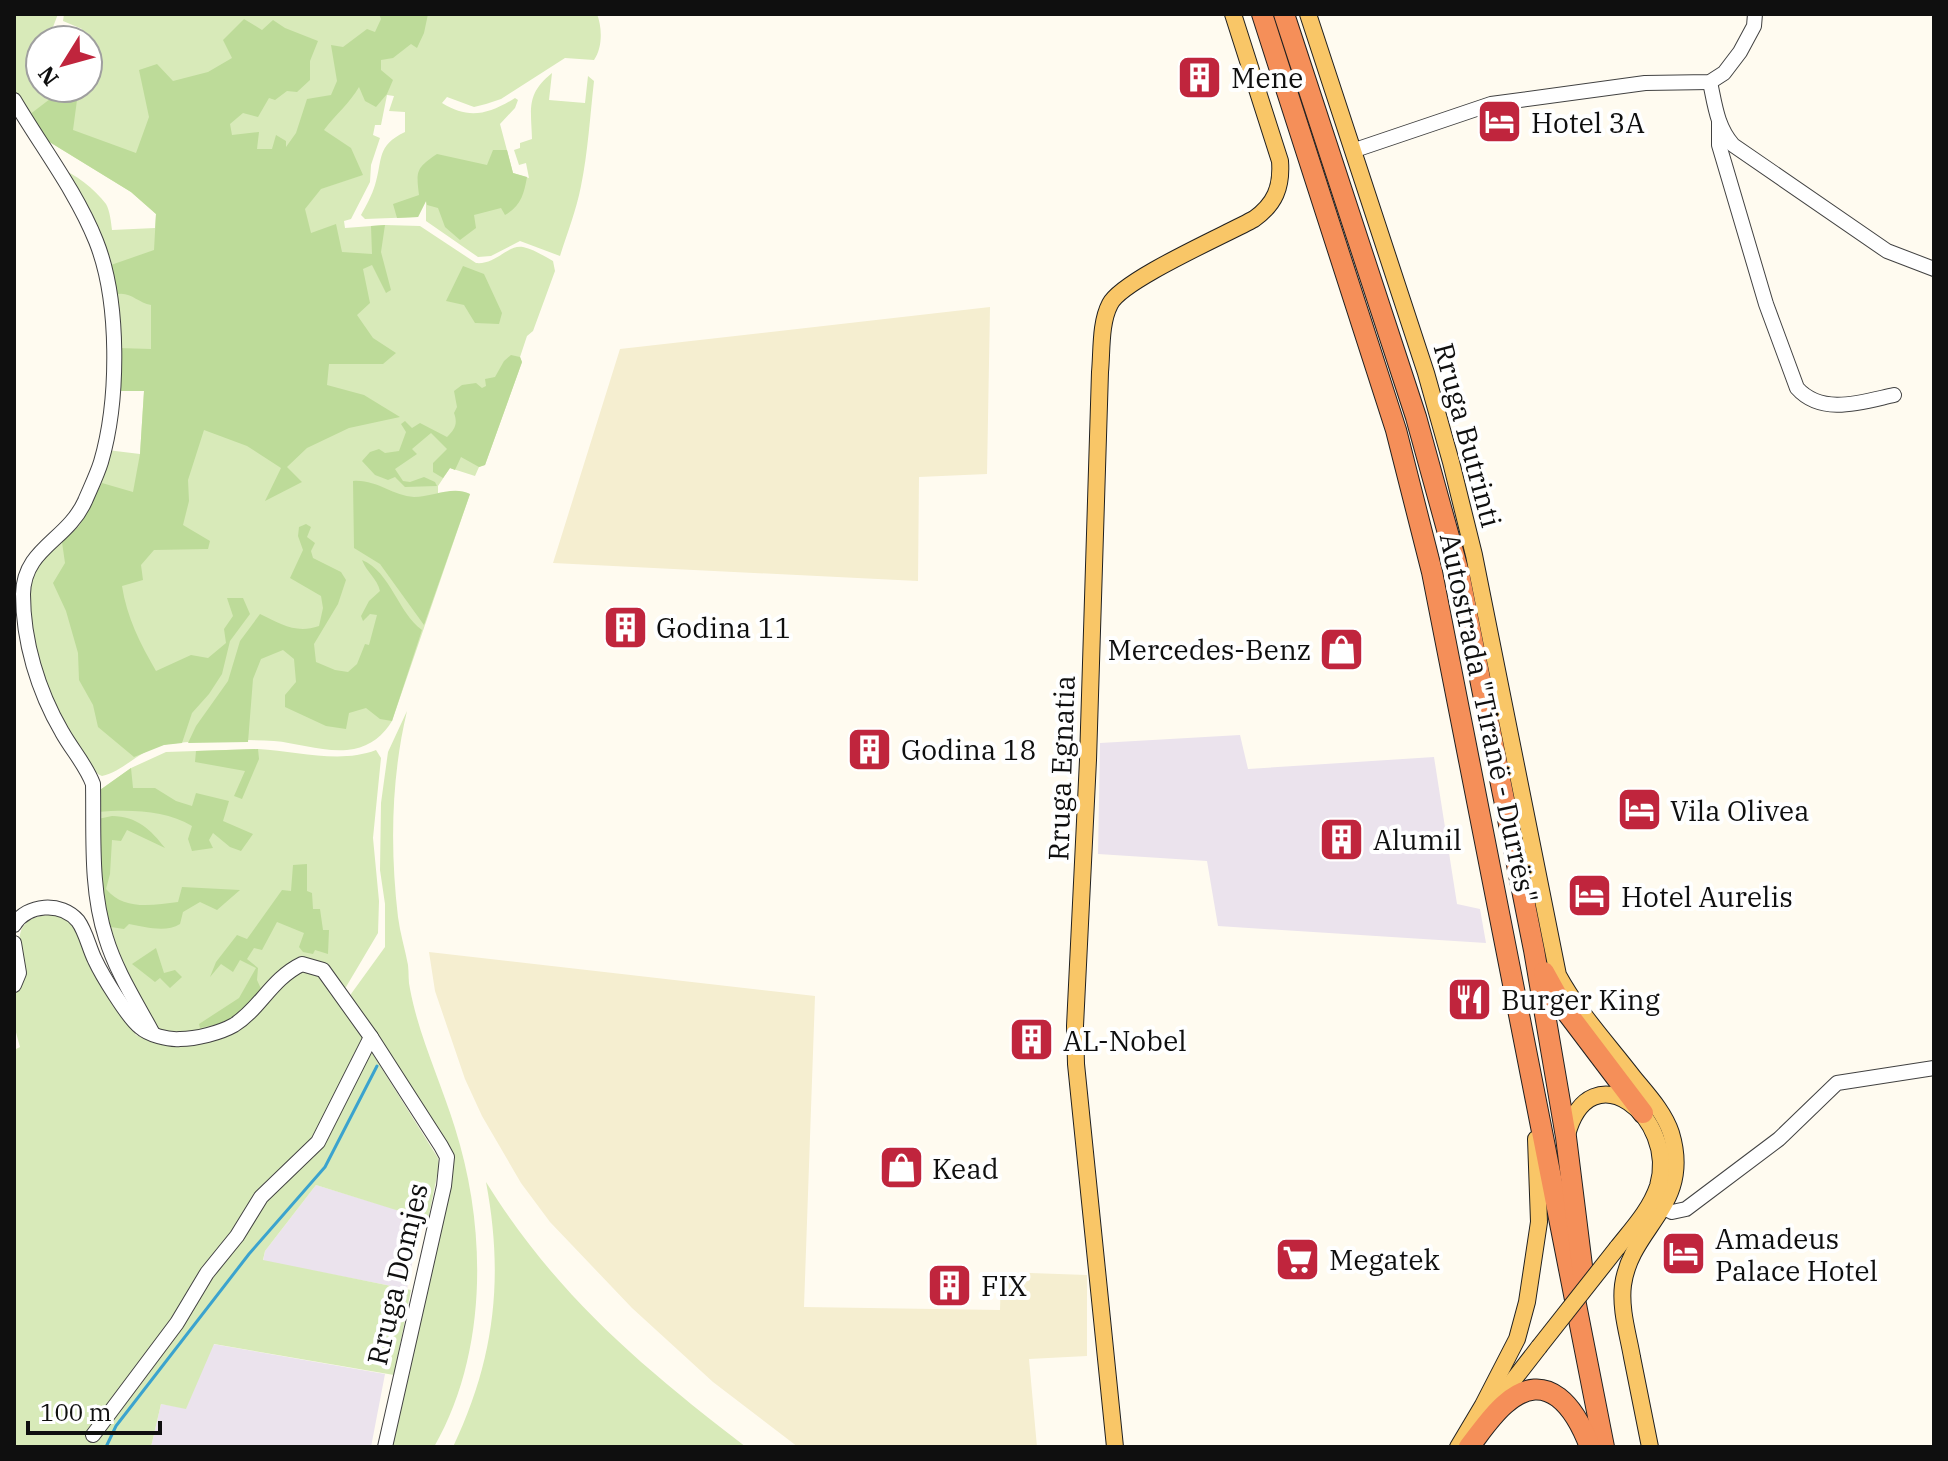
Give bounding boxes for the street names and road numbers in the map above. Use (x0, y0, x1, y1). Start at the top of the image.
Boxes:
street label: Rruga Butrinti (1426, 339, 1510, 531)
street label: Autostrada "Tiranë - Durrës" (1432, 529, 1546, 907)
street label: Rruga Egnatia (1039, 674, 1083, 862)
street label: Rruga Domjes (358, 1179, 436, 1369)

